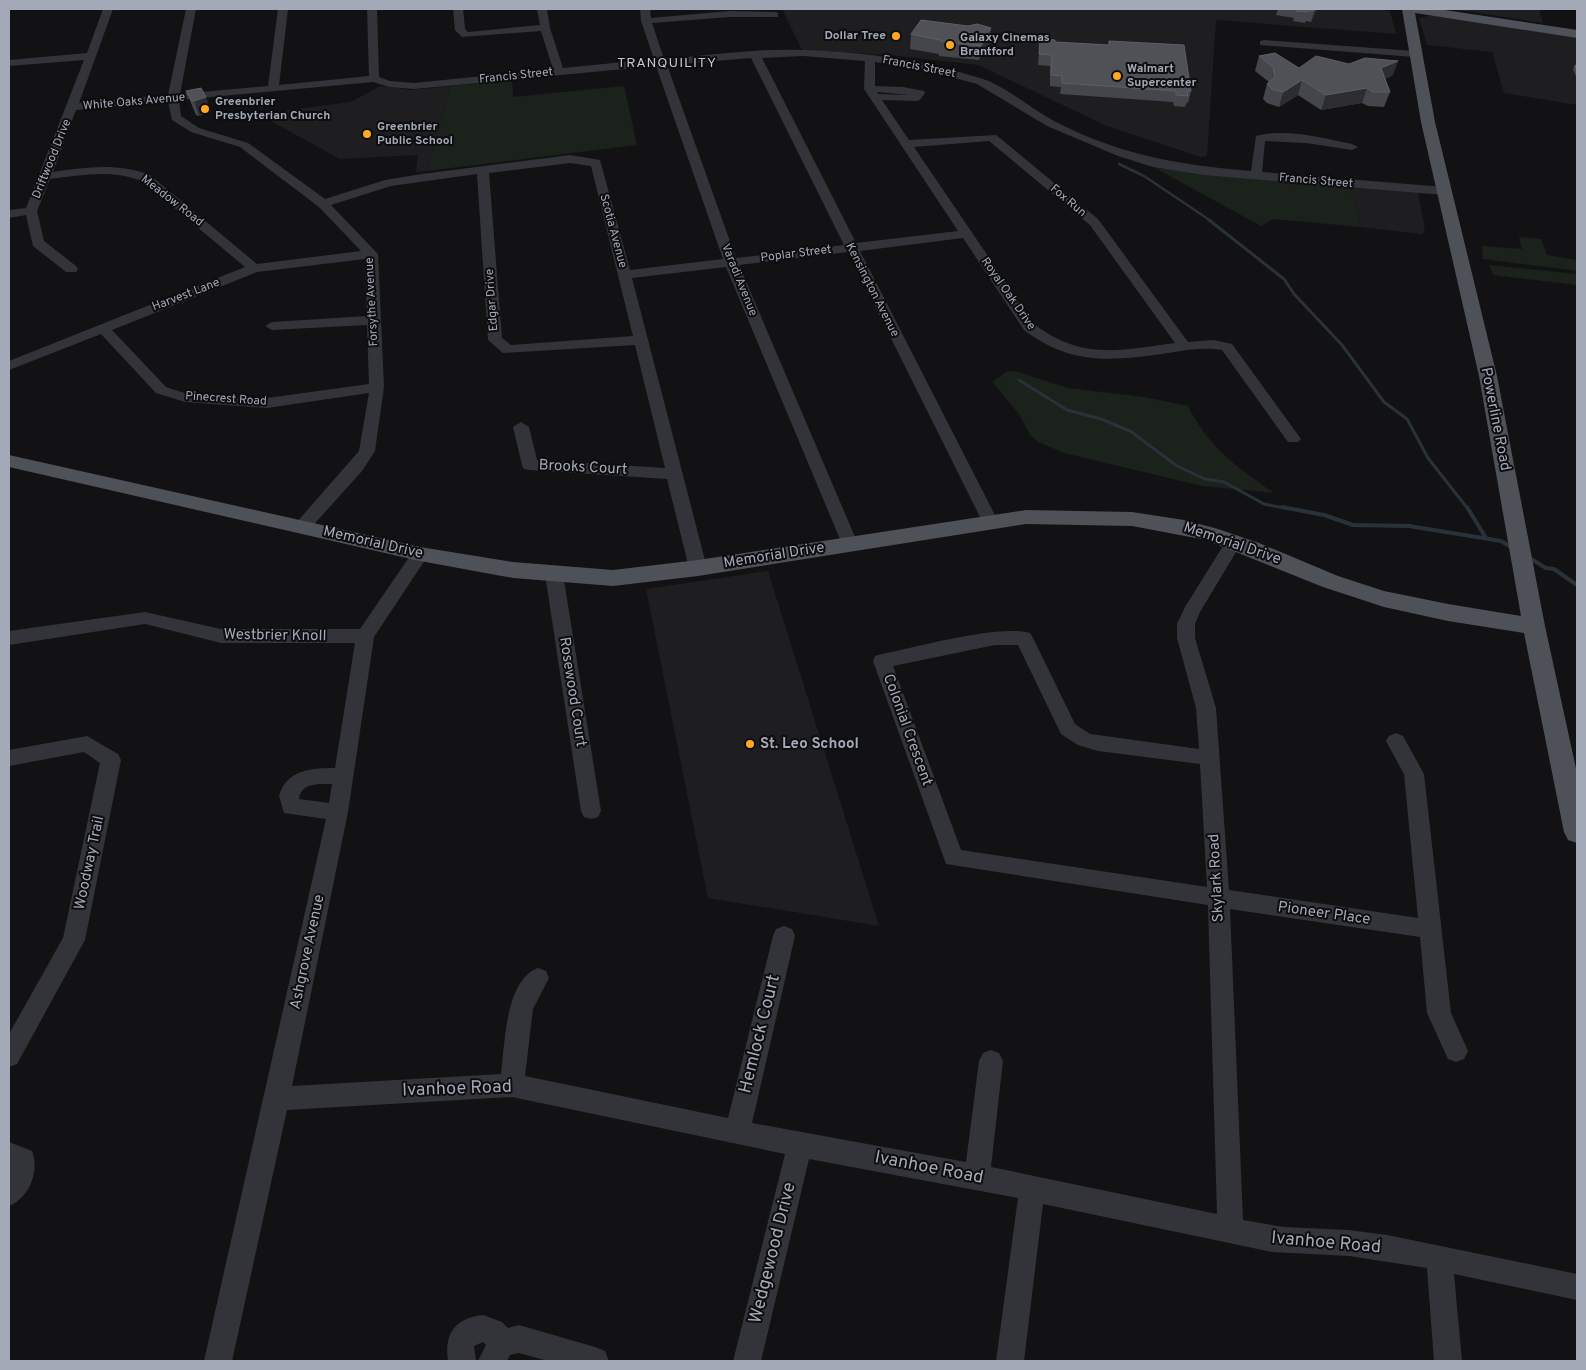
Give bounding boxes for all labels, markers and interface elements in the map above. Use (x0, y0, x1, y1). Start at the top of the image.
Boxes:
place label: Dollar Tree (824, 28, 886, 44)
marker: Dollar Tree (890, 30, 902, 42)
place label: Galaxy Cinemas Brantford (960, 30, 1050, 60)
marker: Galaxy Cinemas Brantford (944, 39, 956, 51)
street label: Francis Street (881, 52, 957, 82)
district label: TRANQUILITY (617, 55, 717, 72)
place label: Walmart Supercenter (1127, 61, 1196, 91)
street label: Francis Street (478, 64, 554, 88)
marker: Walmart Supercenter (1111, 70, 1123, 82)
street label: White Oaks Avenue (82, 90, 186, 114)
place label: Greenbrier Presbyterian Church (215, 94, 330, 124)
marker: Greenbrier Presbyterian Church (199, 103, 211, 115)
street label: Driftwood Drive (29, 117, 75, 201)
place label: Greenbrier Public School (377, 119, 453, 149)
marker: Greenbrier Public School (361, 128, 373, 140)
street label: Francis Street (1278, 170, 1354, 192)
street label: Meadow Road (137, 172, 207, 230)
street label: Fox Run (1047, 181, 1089, 221)
street label: Scotia Avenue (595, 192, 631, 270)
street label: Kensington Avenue (841, 240, 903, 340)
street label: Varadi Avenue (717, 241, 761, 319)
street label: Poplar Street (760, 242, 832, 266)
street label: Royal Oak Drive (977, 255, 1039, 333)
street label: Forsythe Avenue (362, 257, 382, 347)
street label: Edgar Drive (482, 268, 502, 332)
street label: Harvest Lane (150, 275, 222, 315)
street label: Powerline Road (1476, 366, 1514, 472)
street label: Pinecrest Road (185, 388, 267, 410)
street label: Brooks Court (538, 456, 628, 480)
street label: Memorial Drive (1181, 518, 1283, 570)
street label: Memorial Drive (321, 522, 425, 564)
street label: Memorial Drive (722, 539, 826, 573)
street label: Westbrier Knoll (223, 626, 327, 646)
street label: Rosewood Court (554, 636, 590, 748)
street label: Colonial Crescent (878, 671, 936, 789)
place label: St. Leo School (760, 735, 859, 754)
marker: St. Leo School (744, 738, 756, 750)
street label: Woodway Trail (71, 814, 109, 912)
street label: Skylark Road (1205, 833, 1229, 923)
street label: Ashgrove Avenue (287, 893, 329, 1011)
street label: Pioneer Place (1276, 898, 1372, 930)
street label: Hemlock Court (734, 972, 786, 1096)
street label: Ivanhoe Road (402, 1076, 512, 1102)
street label: Ivanhoe Road (873, 1146, 985, 1190)
street label: Wedgewood Drive (744, 1180, 802, 1326)
street label: Ivanhoe Road (1270, 1227, 1382, 1259)

